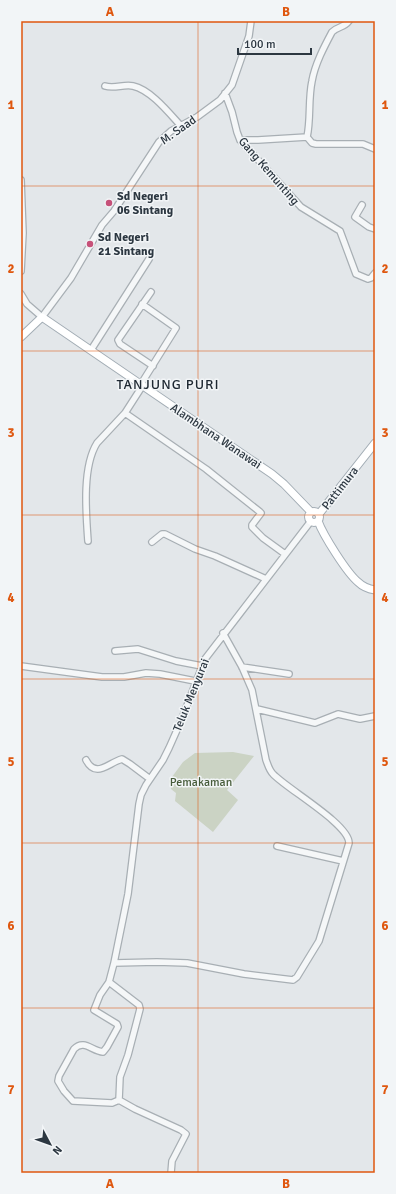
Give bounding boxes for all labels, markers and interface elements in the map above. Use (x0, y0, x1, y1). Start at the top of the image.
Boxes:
text: A (106, 4, 115, 20)
text: B (282, 4, 290, 20)
scale bar (238, 30, 311, 56)
text: 100 m (244, 37, 276, 52)
text: 1 (7, 97, 15, 113)
text: 1 (381, 97, 389, 113)
street label: M. Saad (157, 113, 199, 148)
street label: Gang Kemunting (235, 134, 302, 208)
place label: Sd Negeri 06 Sintang (117, 189, 174, 218)
marker: Sd Negeri 06 Sintang (104, 198, 114, 208)
place label: Sd Negeri 21 Sintang (98, 230, 155, 259)
marker: Sd Negeri 21 Sintang (85, 239, 95, 249)
text: 2 (7, 261, 15, 277)
text: 2 (381, 261, 389, 277)
district label: TANJUNG PURI (116, 376, 220, 393)
street label: Alambhana Wanawai (167, 400, 264, 473)
text: 3 (7, 425, 15, 441)
text: 3 (381, 425, 389, 441)
street label: Pattimura (319, 464, 362, 513)
text: 4 (7, 590, 15, 606)
text: 4 (381, 590, 389, 606)
street label: Teluk Menyurai (170, 656, 213, 734)
text: 5 (7, 754, 15, 770)
text: 5 (381, 754, 389, 770)
park label: Pemakaman (170, 775, 232, 790)
text: 6 (7, 918, 15, 934)
text: 6 (381, 918, 389, 934)
text: 7 (7, 1082, 15, 1098)
text: 7 (381, 1082, 389, 1098)
north arrow (30, 1124, 70, 1164)
text: N (50, 1143, 65, 1157)
text: A (106, 1176, 115, 1192)
text: B (282, 1176, 290, 1192)

